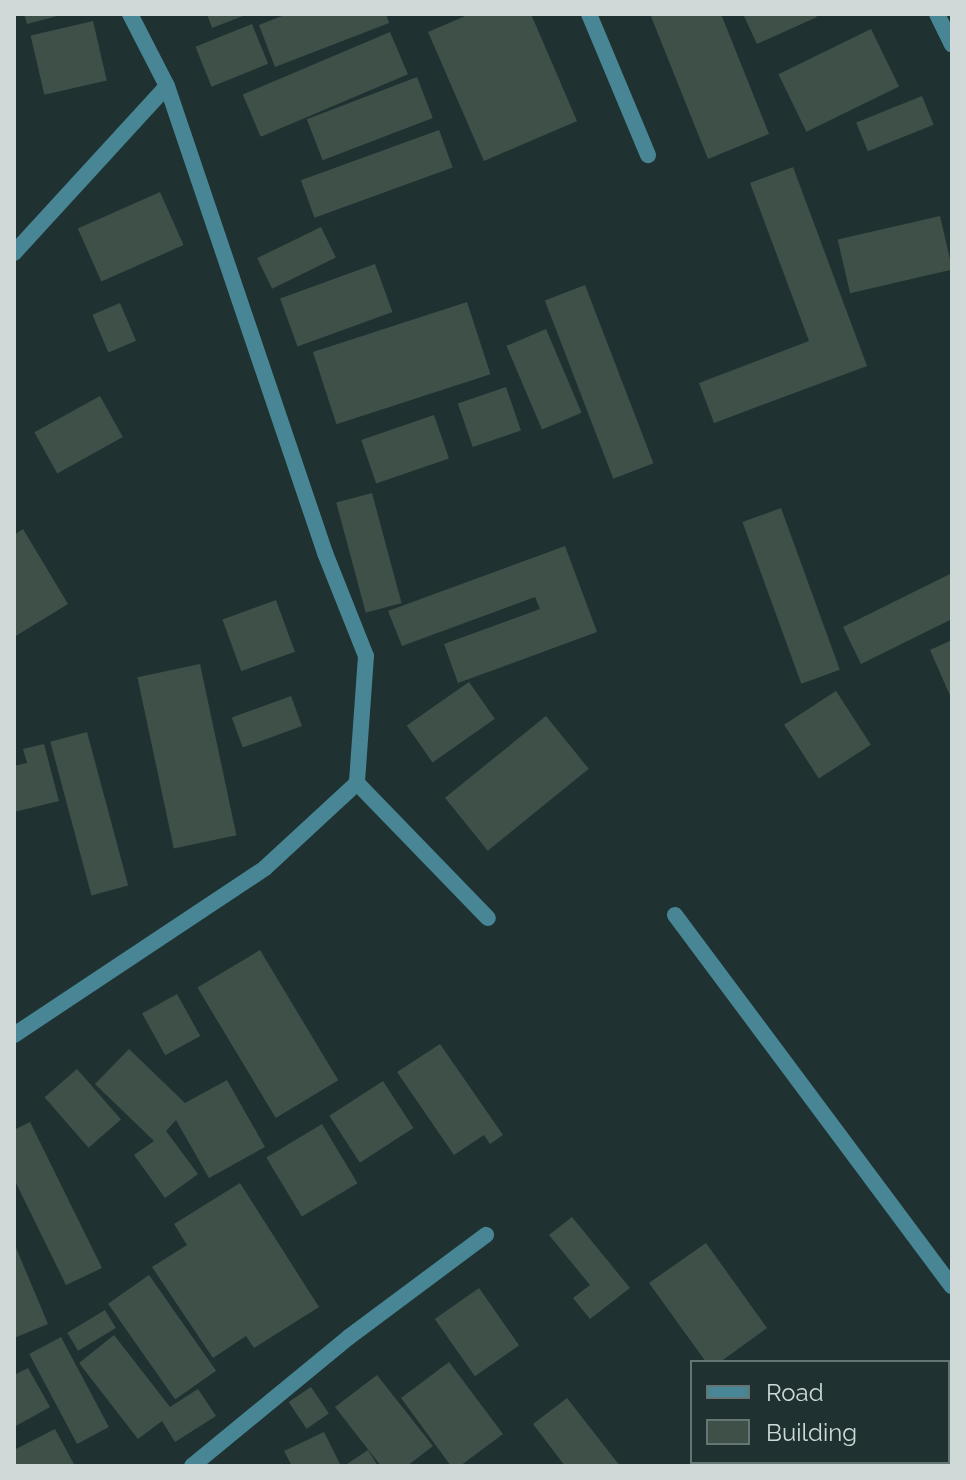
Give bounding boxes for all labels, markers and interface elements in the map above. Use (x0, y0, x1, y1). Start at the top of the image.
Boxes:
legend (690, 1360, 950, 1464)
text: Road (766, 1378, 824, 1407)
text: Building (766, 1418, 857, 1447)

